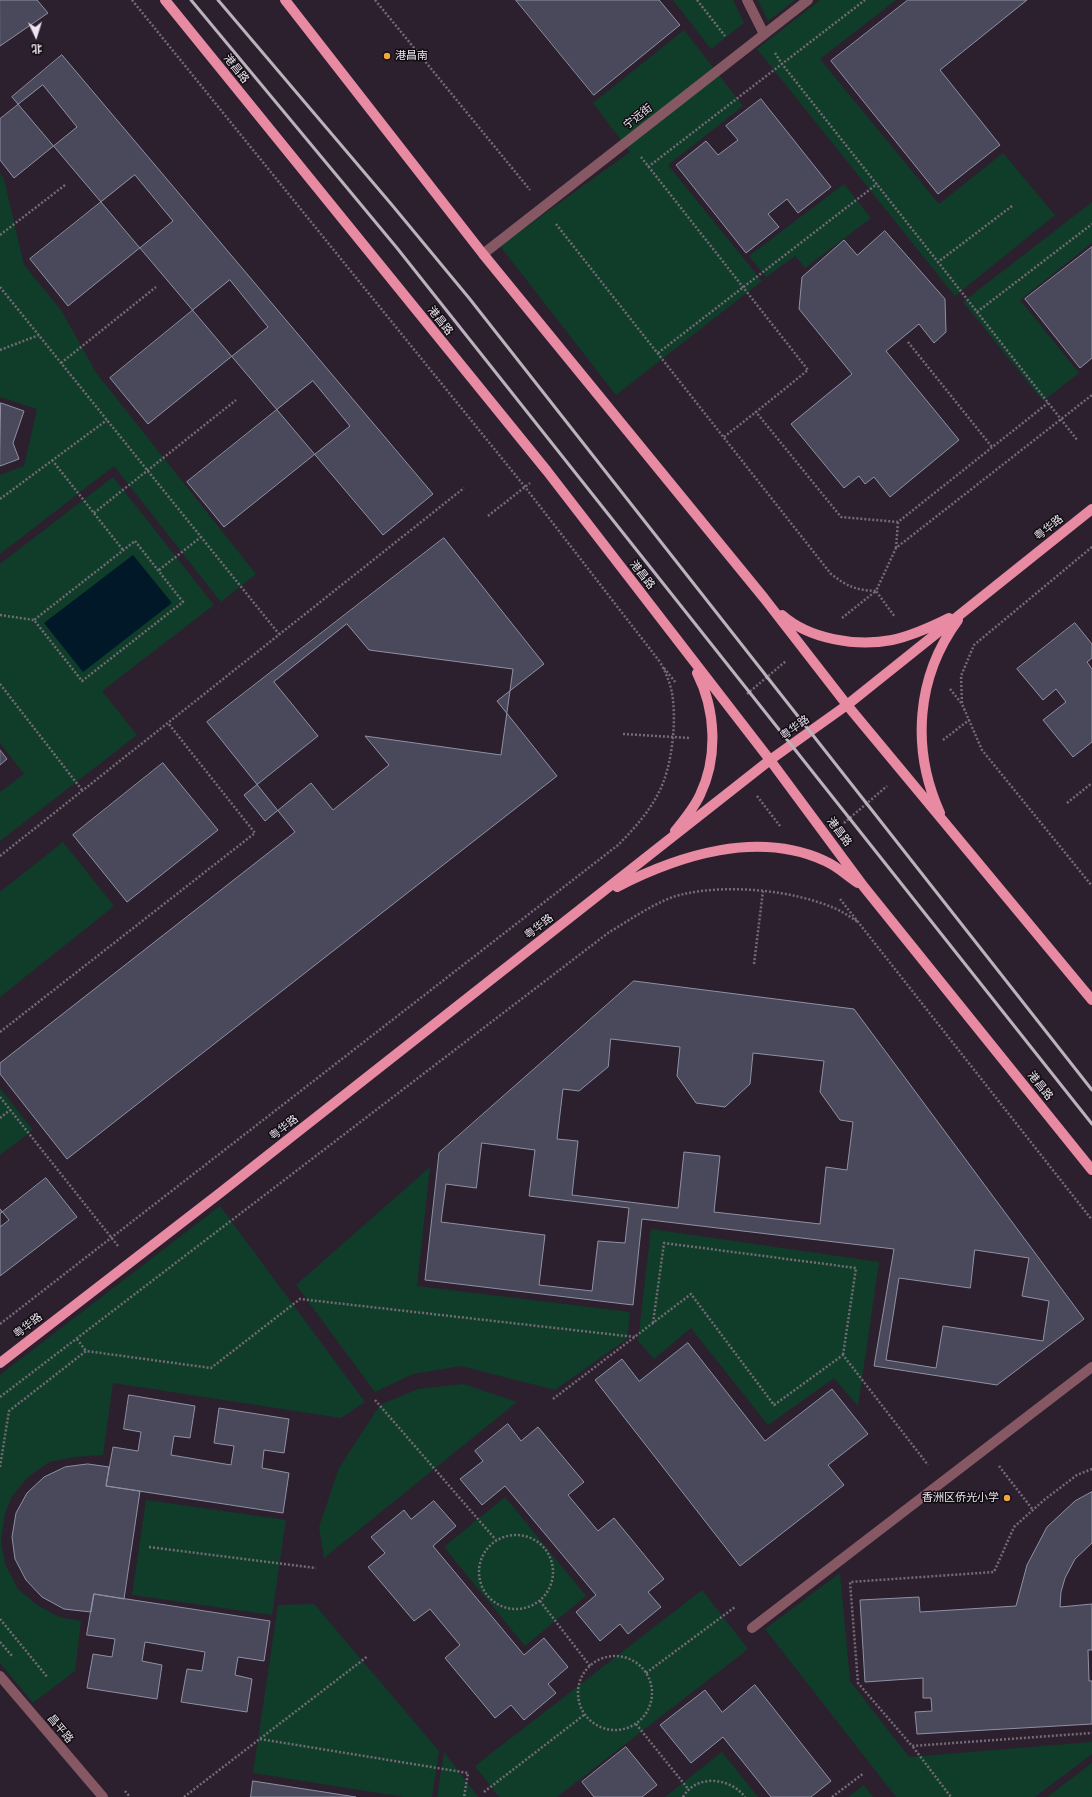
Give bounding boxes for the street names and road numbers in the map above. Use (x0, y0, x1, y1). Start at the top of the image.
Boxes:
street label: 港昌路 (220, 52, 252, 86)
street label: 宁远街 (621, 102, 655, 132)
street label: 港昌路 (424, 304, 456, 338)
street label: 粤华路 (1032, 512, 1066, 544)
street label: 港昌路 (627, 558, 657, 592)
street label: 粤华路 (778, 713, 812, 743)
street label: 港昌路 (824, 815, 854, 849)
street label: 粤华路 (522, 912, 556, 942)
street label: 港昌路 (1024, 1069, 1056, 1103)
street label: 粤华路 (267, 1113, 301, 1143)
street label: 粤华路 (11, 1311, 45, 1341)
street label: 昌平路 (44, 1712, 76, 1746)

